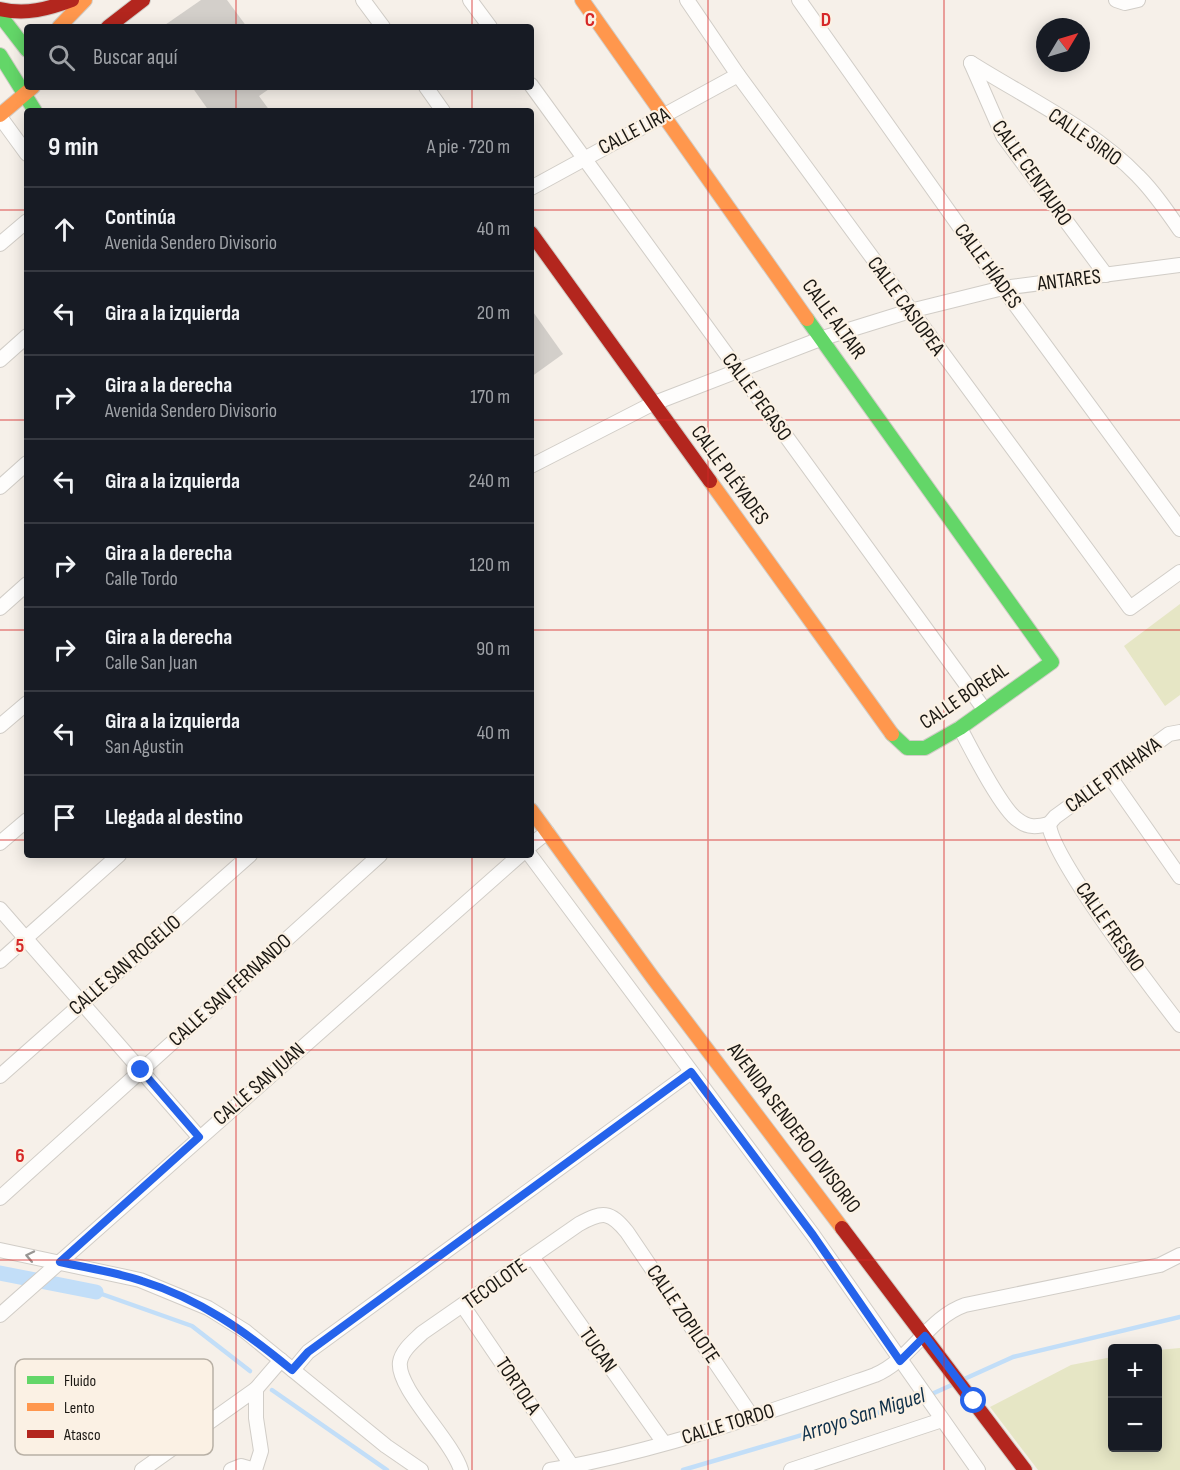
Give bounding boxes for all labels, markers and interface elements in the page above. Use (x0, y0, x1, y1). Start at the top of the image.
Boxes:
text: C (585, 8, 595, 32)
text: D (821, 8, 831, 32)
north arrow (1036, 18, 1090, 72)
search box (24, 24, 534, 90)
icon: search (45, 41, 78, 74)
text: Buscar aquí (93, 44, 178, 71)
street label: CALLE LIRA (594, 101, 675, 160)
street label: CALLE SIRIO (1043, 103, 1127, 171)
street label: CALLE CENTAURO (986, 115, 1078, 231)
text: 9 min (48, 132, 98, 163)
text: A pie · 720 m (427, 135, 510, 159)
text: Continúa (105, 204, 176, 231)
icon: ahead (48, 213, 81, 246)
text: 40 m (477, 217, 510, 241)
street label: CALLE HÍADES (949, 219, 1027, 313)
text: Avenida Sendero Divisorio (105, 231, 277, 255)
street label: CALLE CASIOPEA (862, 252, 951, 361)
street label: ANTARES (1035, 264, 1102, 296)
street label: CALLE ALTAIR (797, 274, 872, 364)
icon: left (48, 297, 81, 330)
text: Gira a la izquierda (105, 300, 240, 327)
text: 20 m (477, 301, 510, 325)
street label: CALLE PEGASO (717, 348, 797, 446)
text: Gira a la derecha (105, 372, 232, 399)
icon: right (48, 381, 81, 414)
text: 170 m (470, 385, 510, 409)
text: Avenida Sendero Divisorio (105, 399, 277, 423)
street label: CALLE PLÉYADES (686, 420, 774, 530)
icon: left (48, 465, 81, 498)
text: Gira a la izquierda (105, 468, 240, 495)
text: 240 m (469, 469, 510, 493)
text: Gira a la derecha (105, 540, 232, 567)
icon: right (48, 549, 81, 582)
text: 120 m (470, 553, 510, 577)
text: Calle Tordo (105, 567, 178, 591)
text: Gira a la derecha (105, 624, 232, 651)
icon: right (48, 633, 81, 666)
text: 90 m (476, 637, 510, 661)
text: Calle San Juan (105, 651, 197, 675)
street label: CALLE BOREAL (915, 657, 1013, 735)
text: Gira a la izquierda (105, 708, 240, 735)
icon: left (48, 717, 81, 750)
text: 40 m (477, 721, 510, 745)
street label: CALLE PITAHAYA (1060, 731, 1167, 818)
text: San Agustin (105, 735, 184, 759)
icon: arrive (48, 801, 81, 834)
text: Llegada al destino (105, 804, 243, 831)
street label: CALLE FRESNO (1070, 877, 1150, 977)
street label: CALLE SAN ROGELIO (64, 910, 186, 1020)
street label: CALLE SAN FERNANDO (163, 928, 297, 1052)
text: 5 (16, 934, 25, 958)
street label: CALLE SAN JUAN (208, 1037, 310, 1131)
street label: AVENIDA SENDERO DIVISORIO (721, 1037, 866, 1218)
route end (127, 1056, 153, 1082)
text: 6 (15, 1144, 25, 1168)
one-way arrow (25, 1250, 35, 1263)
street label: TECOLOTE (458, 1253, 532, 1315)
street label: CALLE ZOPILOTE (641, 1260, 725, 1368)
street label: TUCAN (574, 1323, 622, 1377)
map controls (1108, 1344, 1162, 1452)
button: + (1108, 1344, 1162, 1398)
street label: TORTOLA (490, 1353, 547, 1420)
legend (15, 1359, 213, 1455)
text: Fluido (64, 1372, 96, 1391)
water label: Arroyo San Miguel (797, 1382, 929, 1448)
route start (960, 1387, 986, 1413)
street label: CALLE TORDO (679, 1398, 777, 1450)
button: − (1108, 1398, 1162, 1452)
text: Lento (64, 1399, 95, 1418)
text: Atasco (63, 1426, 101, 1445)

